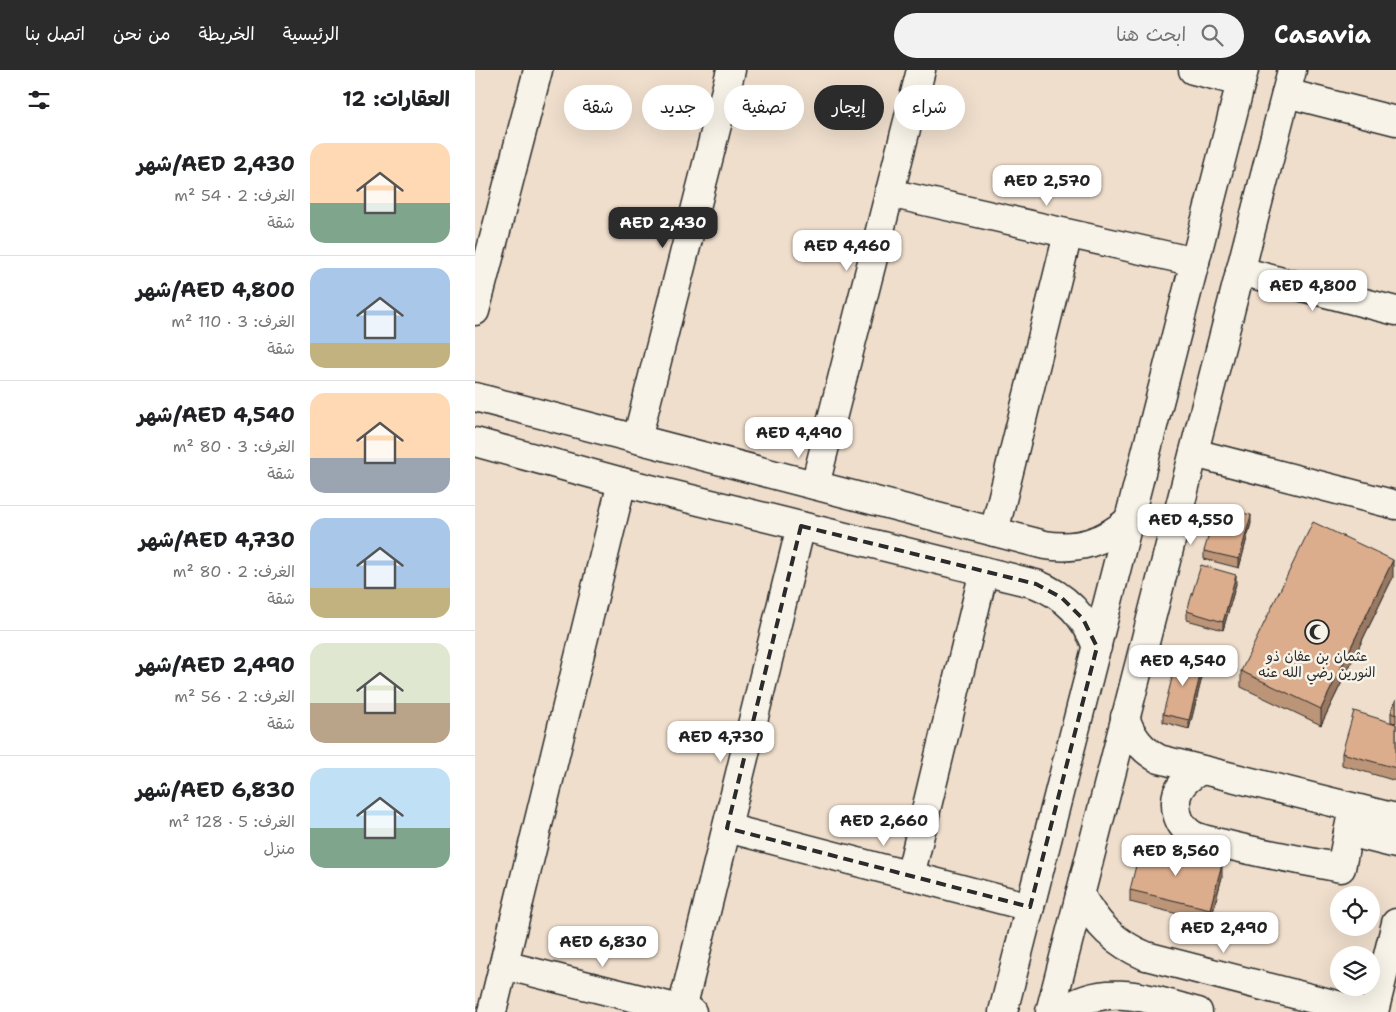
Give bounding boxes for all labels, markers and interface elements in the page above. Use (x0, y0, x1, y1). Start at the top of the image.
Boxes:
search box (894, 13, 1244, 58)
text: Casavia (1274, 19, 1371, 51)
icon: search (1198, 21, 1226, 49)
text: اتصل بنا (25, 22, 85, 46)
text: من نحن (113, 22, 171, 46)
text: الخريطة (199, 22, 255, 46)
text: الرئيسية (283, 22, 339, 46)
text: ابحث هنا (1116, 22, 1186, 47)
text: العقارات: 12 (342, 85, 450, 113)
chip: شقة (564, 85, 632, 130)
chip: جديد (642, 85, 714, 130)
chip: تصفية (724, 85, 804, 130)
chip: إيجار (814, 85, 884, 130)
chip: شراء (894, 85, 965, 130)
icon: filters (25, 86, 53, 114)
text: AED 2,430/شهر (137, 150, 295, 178)
icon: home (350, 163, 410, 223)
pin: AED 2,570 (990, 164, 1104, 207)
text: AED 2,570 (1003, 170, 1091, 191)
text: الغرف: 2 · 54 m² (174, 185, 295, 206)
pin: AED 2,430 (606, 206, 720, 249)
text: شقة (267, 212, 295, 233)
text: AED 2,430 (620, 212, 706, 233)
pin: AED 4,460 (790, 230, 904, 272)
text: AED 4,460 (804, 235, 890, 256)
pin: AED 4,800 (1256, 270, 1370, 312)
text: AED 4,800 (1269, 275, 1357, 296)
text: AED 4,800/شهر (136, 276, 295, 304)
icon: home (350, 288, 410, 348)
text: الغرف: 3 · 110 m² (171, 311, 295, 332)
text: شقة (267, 338, 295, 359)
text: AED 4,540/شهر (137, 401, 295, 429)
icon: home (350, 413, 410, 473)
pin: AED 4,490 (742, 416, 856, 459)
text: AED 4,490 (756, 422, 842, 443)
text: الغرف: 3 · 80 m² (173, 436, 295, 457)
text: شقة (267, 463, 295, 484)
pin: AED 4,550 (1134, 504, 1248, 546)
text: AED 4,550 (1148, 509, 1234, 530)
text: AED 4,730/شهر (139, 526, 295, 554)
icon: home (350, 538, 410, 598)
text: الغرف: 2 · 80 m² (173, 561, 295, 582)
text: شقة (267, 588, 295, 609)
mosque icon: عثمان بن عفان ذو النورين رضي الله عنه (1304, 619, 1330, 645)
pin: AED 4,540 (1126, 644, 1240, 687)
place label: عثمان بن عفان ذو النورين رضي الله عنه (1258, 647, 1376, 685)
text: AED 4,540 (1140, 650, 1226, 671)
text: AED 2,490/شهر (137, 651, 295, 679)
icon: home (350, 663, 410, 723)
text: الغرف: 2 · 56 m² (174, 686, 295, 707)
text: شقة (267, 713, 295, 734)
pin: AED 4,730 (664, 720, 778, 763)
text: AED 4,730 (678, 726, 764, 747)
text: AED 6,830/شهر (136, 776, 295, 804)
icon: home (350, 788, 410, 848)
pin: AED 2,660 (827, 804, 941, 847)
text: AED 2,660 (840, 810, 928, 831)
text: الغرف: 5 · 128 m² (169, 811, 295, 832)
pin: AED 8,560 (1119, 834, 1233, 877)
text: منزل (263, 838, 295, 859)
text: AED 8,560 (1133, 840, 1219, 861)
map controls (1330, 886, 1380, 996)
button: locate (1330, 886, 1380, 936)
pin: AED 2,490 (1167, 912, 1281, 954)
text: AED 2,490 (1180, 917, 1268, 938)
pin: AED 6,830 (546, 926, 660, 968)
text: AED 6,830 (559, 931, 647, 952)
button: layers (1330, 946, 1380, 996)

